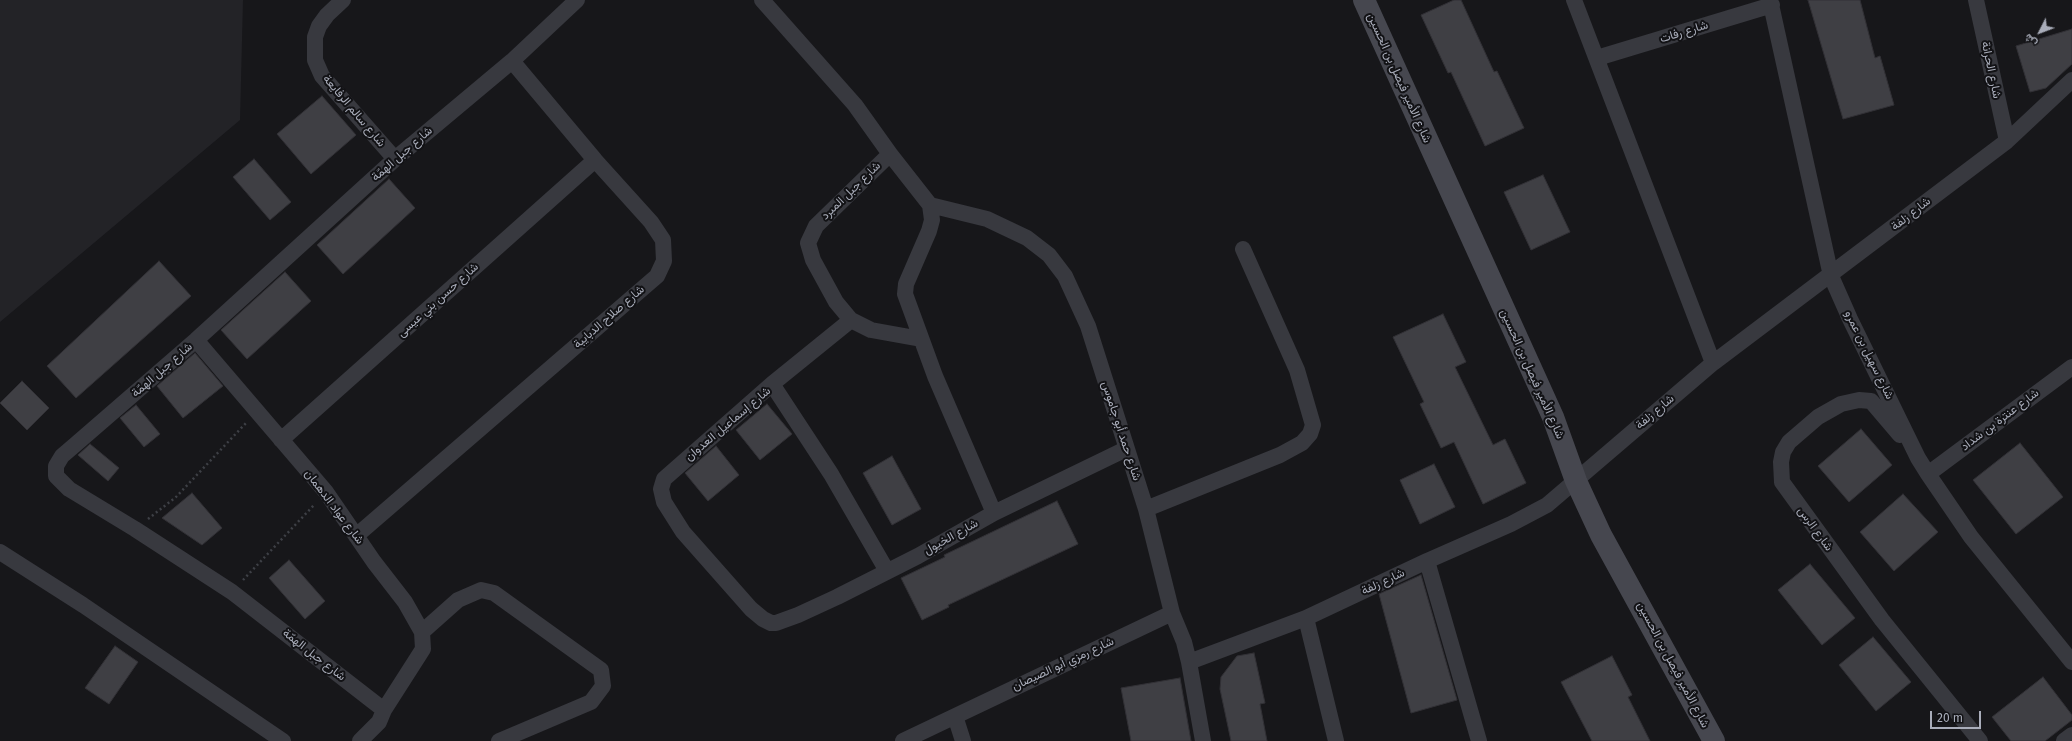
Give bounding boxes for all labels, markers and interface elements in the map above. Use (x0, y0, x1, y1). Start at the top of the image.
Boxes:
street label: شارع الأمير فيصل بن الحسين (1364, 11, 1434, 145)
north arrow (2020, 12, 2060, 52)
street label: شارع رفات (1658, 18, 1710, 46)
text: ش (2021, 31, 2040, 50)
street label: شارع الحرانة (1978, 40, 2004, 100)
street label: شارع سالم الرفايعة (320, 72, 388, 150)
street label: شارع جبل الهمّة (369, 124, 435, 184)
street label: شارع جبل المبرد (818, 159, 884, 223)
street label: شارع زلفة (1888, 194, 1934, 234)
street label: شارع حسن بني عيسى (394, 260, 482, 340)
street label: شارع صلاح الدبايبة (571, 282, 647, 352)
street label: شارع الأمير فيصل بن الحسين (1497, 307, 1567, 441)
street label: شارع سهيل بن عمرو (1841, 308, 1897, 402)
street label: شارع جبل الهمّة (129, 340, 195, 400)
street label: شارع حمد أبو جاموس (1098, 379, 1144, 483)
street label: شارع إسماعيل العدوان (682, 384, 774, 464)
street label: شارع عنترة بن شداد (1958, 386, 2042, 454)
street label: شارع زلفة (1633, 392, 1677, 432)
street label: شارع عواد الدهمان (301, 467, 367, 547)
street label: شارع الرس (1794, 504, 1836, 554)
street label: شارع الخيول (921, 516, 981, 558)
street label: شارع زلفة (1359, 566, 1407, 598)
street label: شارع الأمير فيصل بن الحسين (1634, 600, 1712, 730)
street label: شارع جبل الهمّة (280, 626, 348, 684)
street label: شارع رمزي أبو الصيصان (1010, 634, 1116, 694)
scale bar (1932, 703, 1983, 729)
text: 20 m (1937, 711, 1963, 725)

